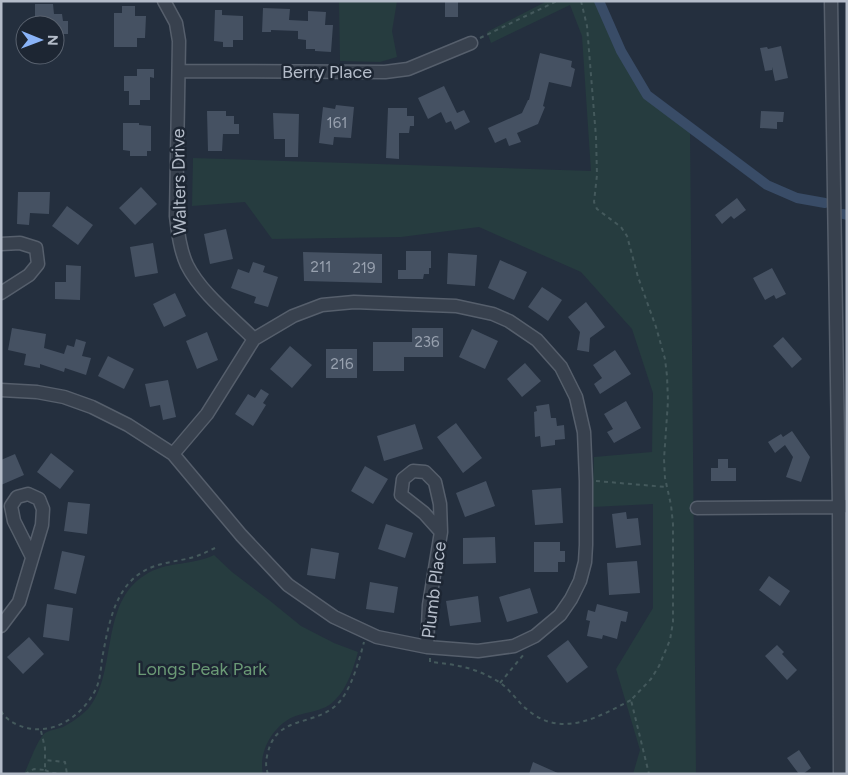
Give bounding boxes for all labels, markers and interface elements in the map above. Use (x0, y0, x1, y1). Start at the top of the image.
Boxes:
north arrow (15, 15, 65, 65)
text: N (44, 35, 61, 46)
street label: Berry Place (282, 61, 372, 83)
house number: 161 (327, 114, 347, 132)
street label: Walters Drive (167, 128, 191, 236)
house number: 211 (311, 258, 331, 276)
house number: 219 (352, 259, 376, 277)
house number: 236 (414, 333, 440, 351)
house number: 216 (330, 355, 354, 373)
street label: Plumb Place (417, 540, 451, 640)
park label: Longs Peak Park (137, 658, 267, 680)

